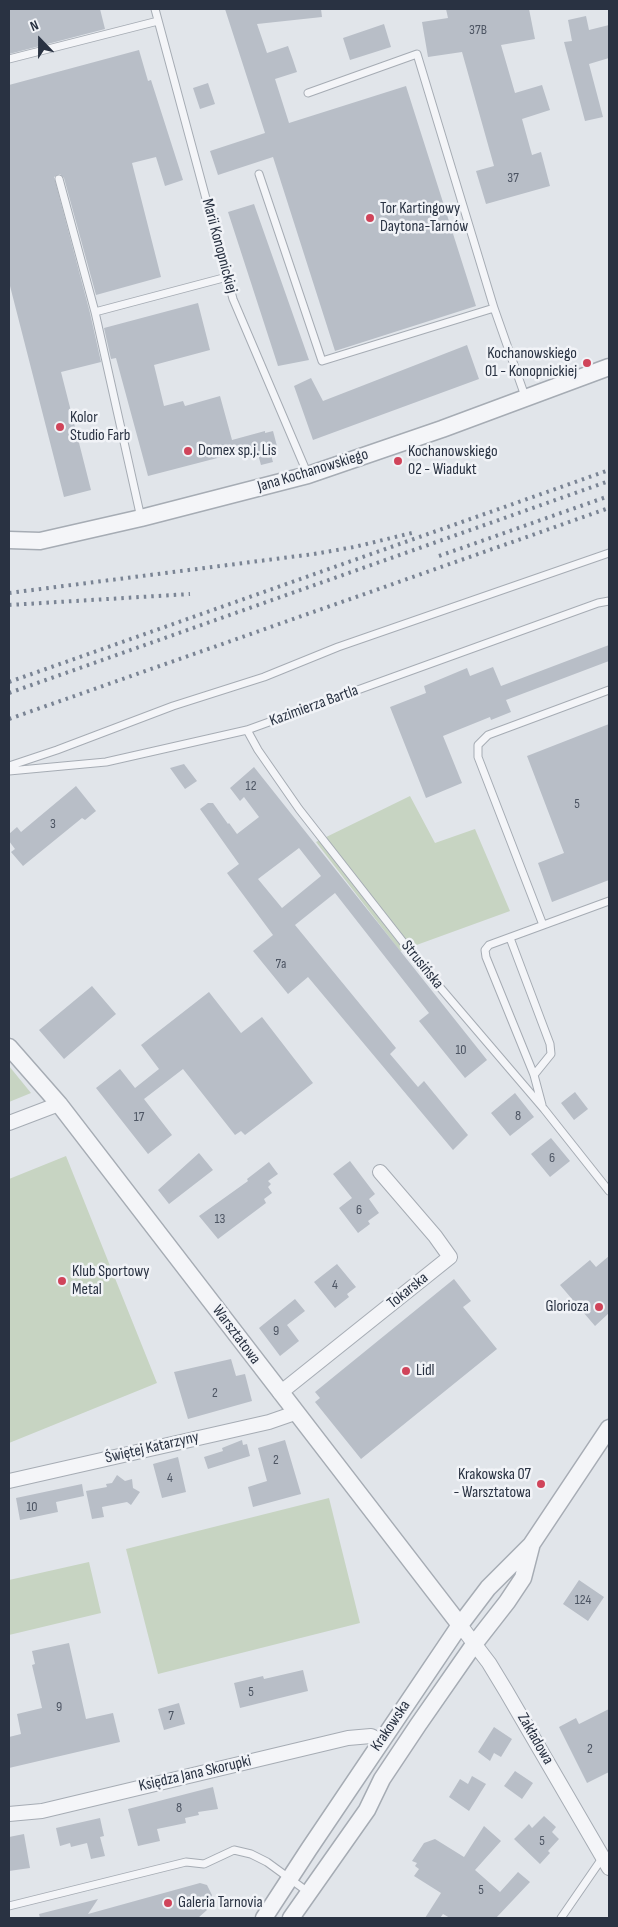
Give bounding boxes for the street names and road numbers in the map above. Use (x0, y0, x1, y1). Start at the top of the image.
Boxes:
street label: Marii Konopnickiej (197, 197, 241, 295)
street label: Jana Kochanowskiego (255, 445, 371, 497)
street label: Kazimierza Bartla (267, 681, 361, 731)
street label: Strusińska (397, 937, 447, 993)
street label: Tokarska (384, 1269, 432, 1313)
street label: Warsztatowa (208, 1302, 264, 1368)
street label: Świętej Katarzyny (103, 1428, 201, 1468)
street label: Krakowska (367, 1697, 415, 1755)
street label: Zakładowa (513, 1710, 557, 1768)
street label: Księdza Jana Skorupki (137, 1752, 253, 1796)

